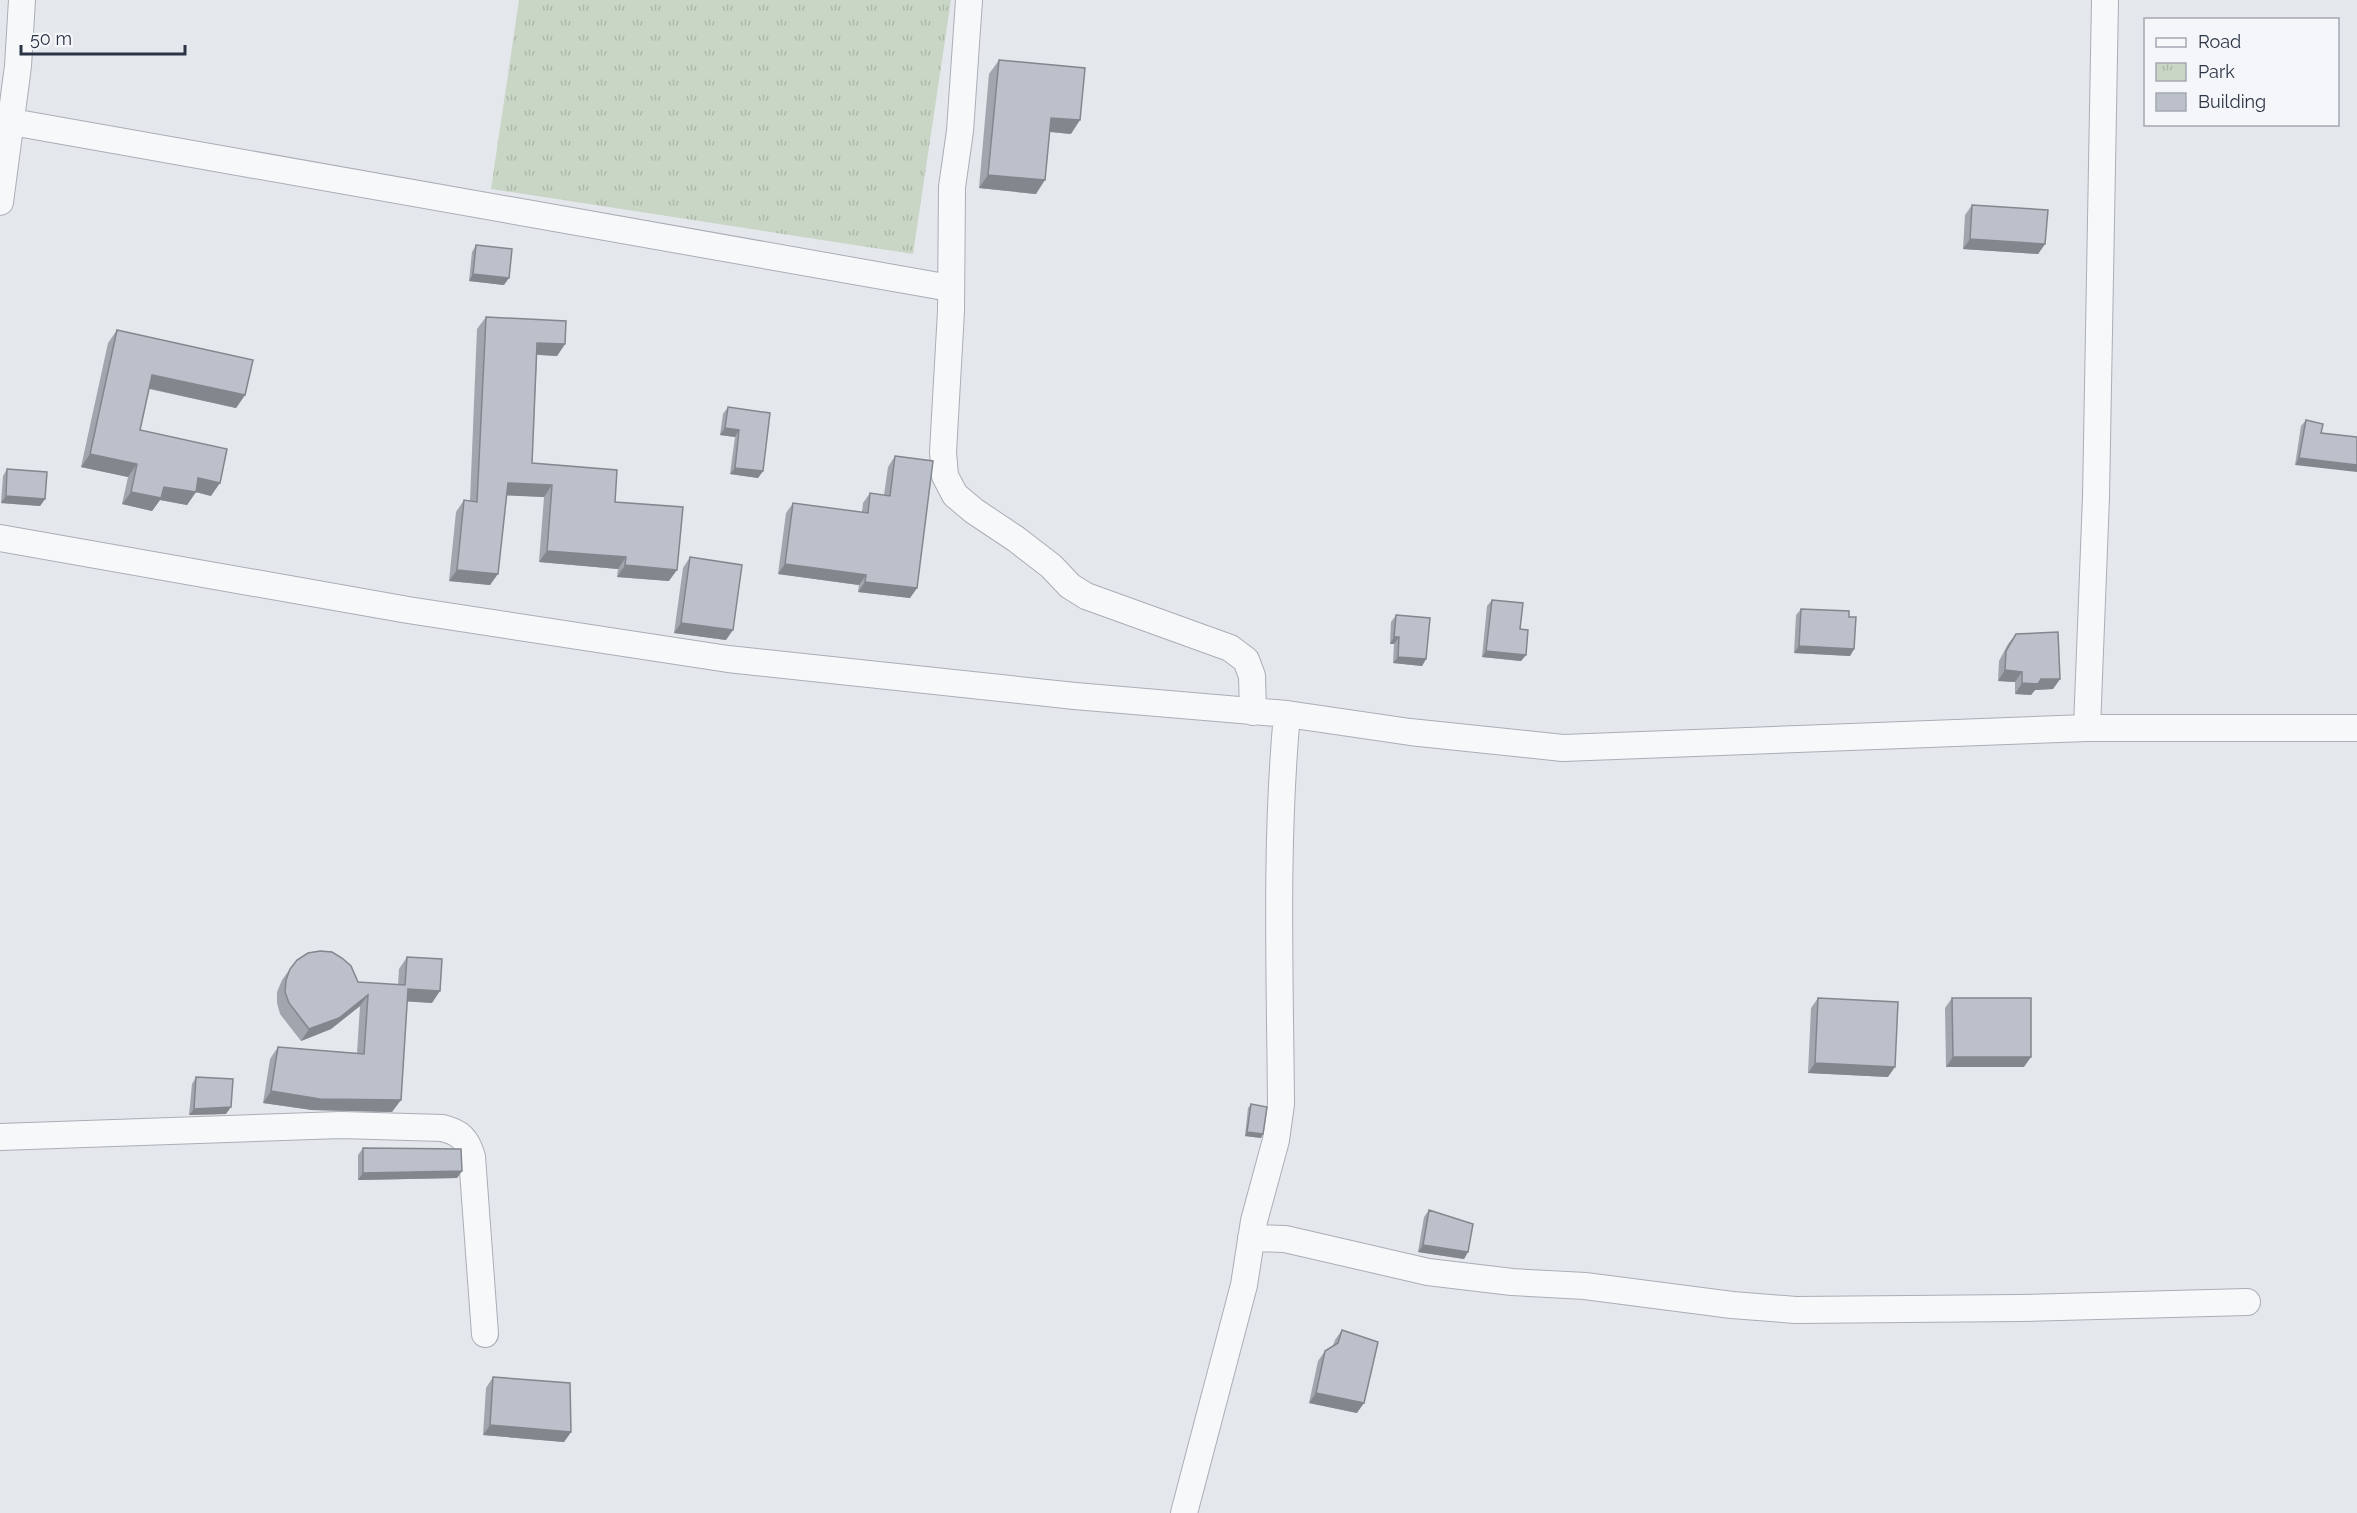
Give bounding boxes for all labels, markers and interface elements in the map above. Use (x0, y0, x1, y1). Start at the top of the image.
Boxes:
scale bar (21, 18, 184, 56)
legend (2144, 18, 2339, 126)
text: 50 m (30, 28, 72, 49)
text: Road (2198, 31, 2241, 52)
text: Park (2198, 61, 2235, 82)
text: Building (2198, 91, 2266, 112)

